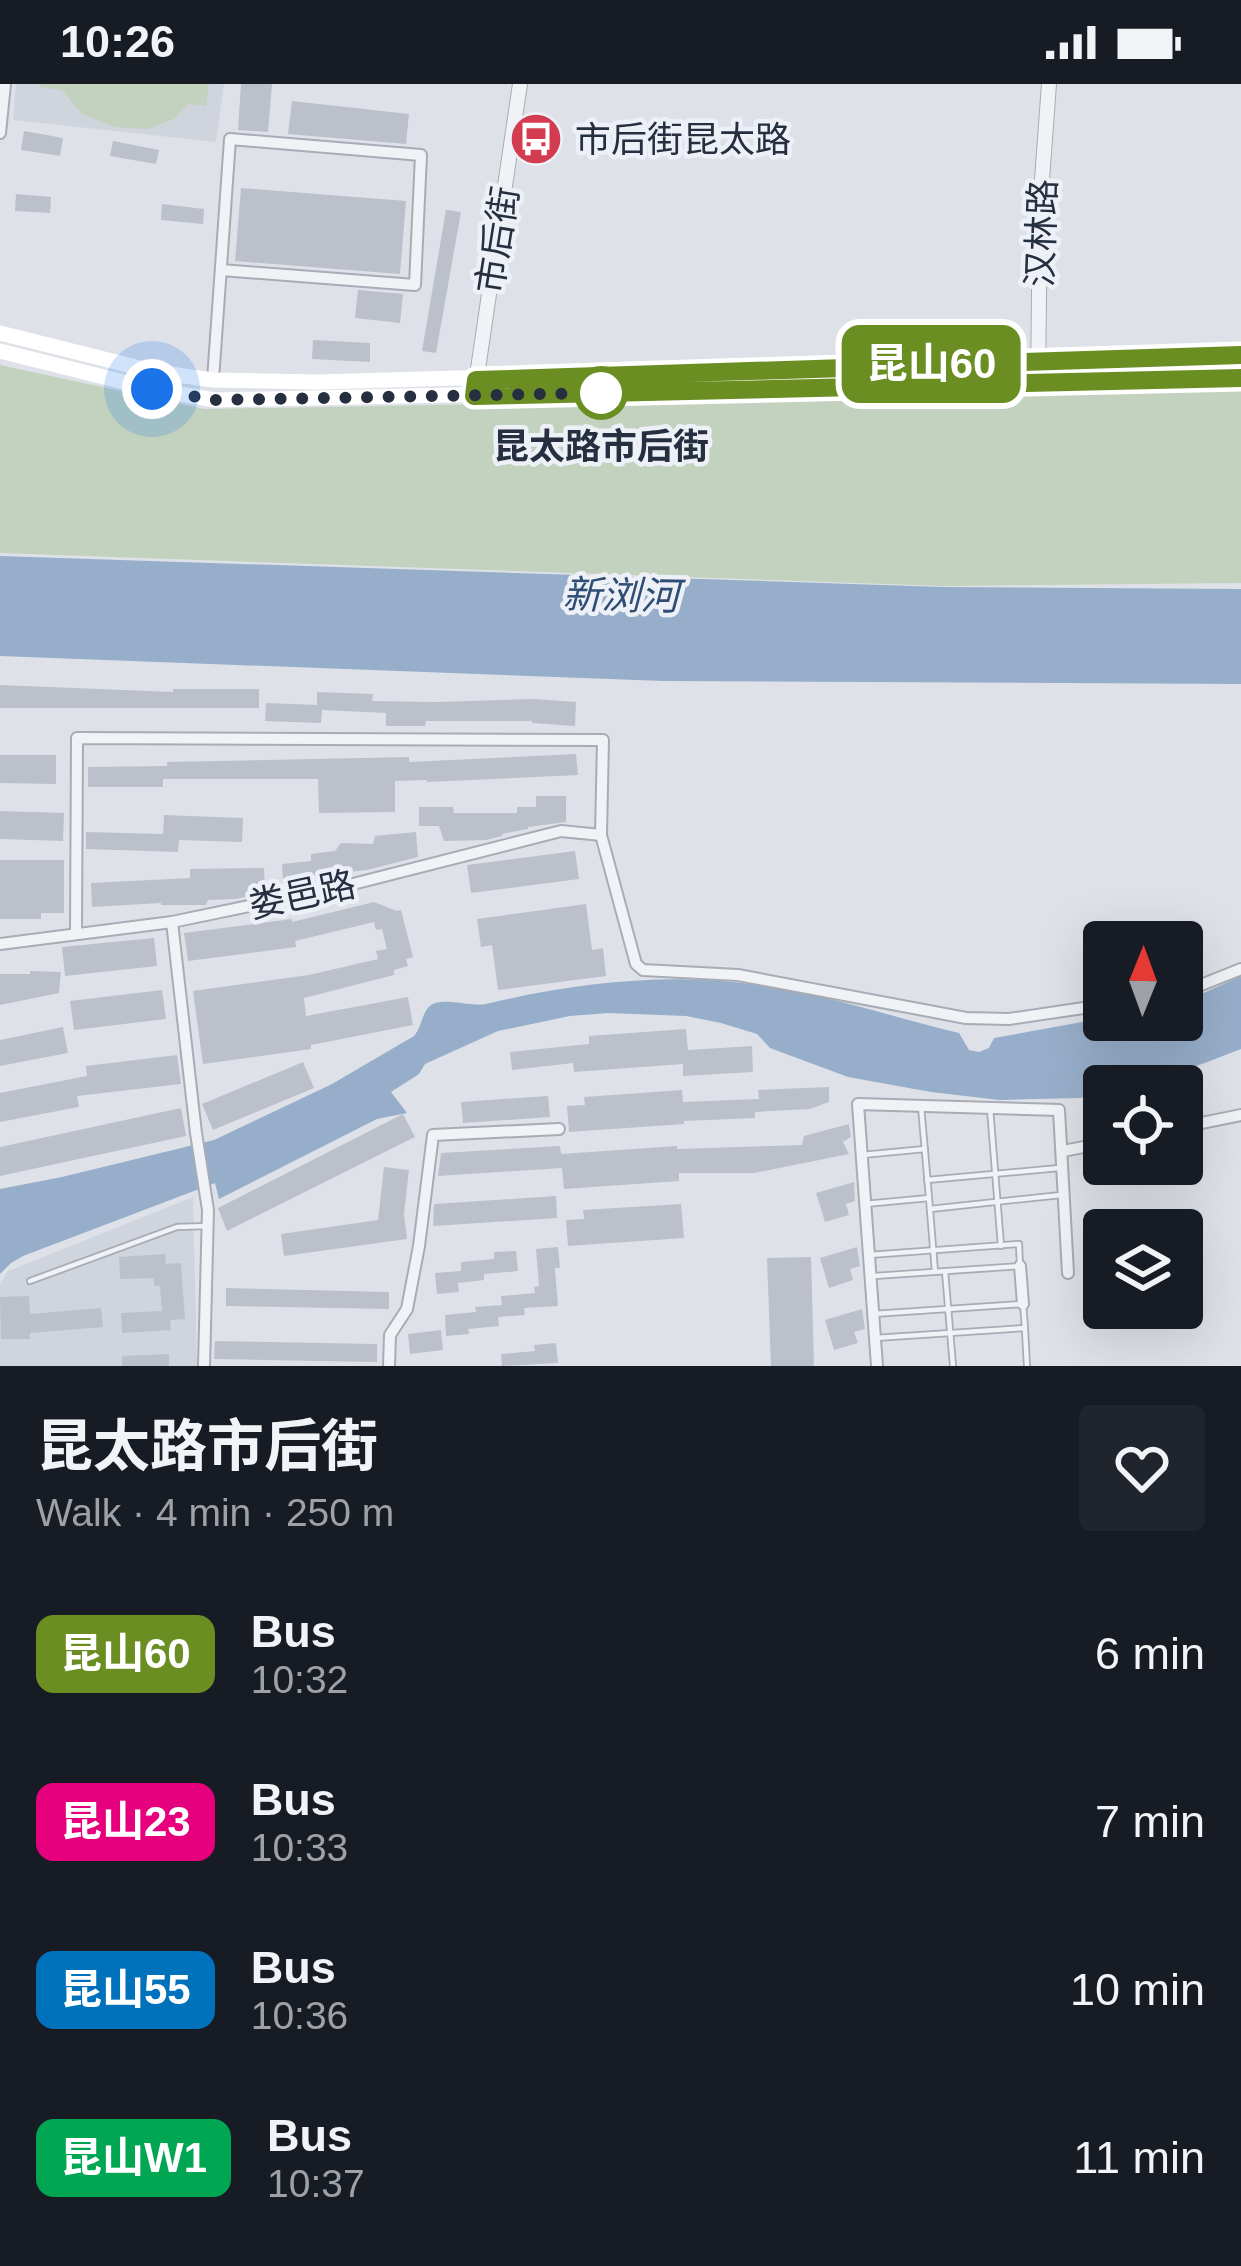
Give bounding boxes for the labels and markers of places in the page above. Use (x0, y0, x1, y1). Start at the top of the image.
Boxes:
bus stop icon: 市后街昆太路 (508, 111, 564, 167)
place label: 市后街昆太路 (575, 119, 791, 160)
marker: 昆太路市后街 (576, 368, 626, 418)
place label: 昆太路市后街 (493, 426, 709, 467)

